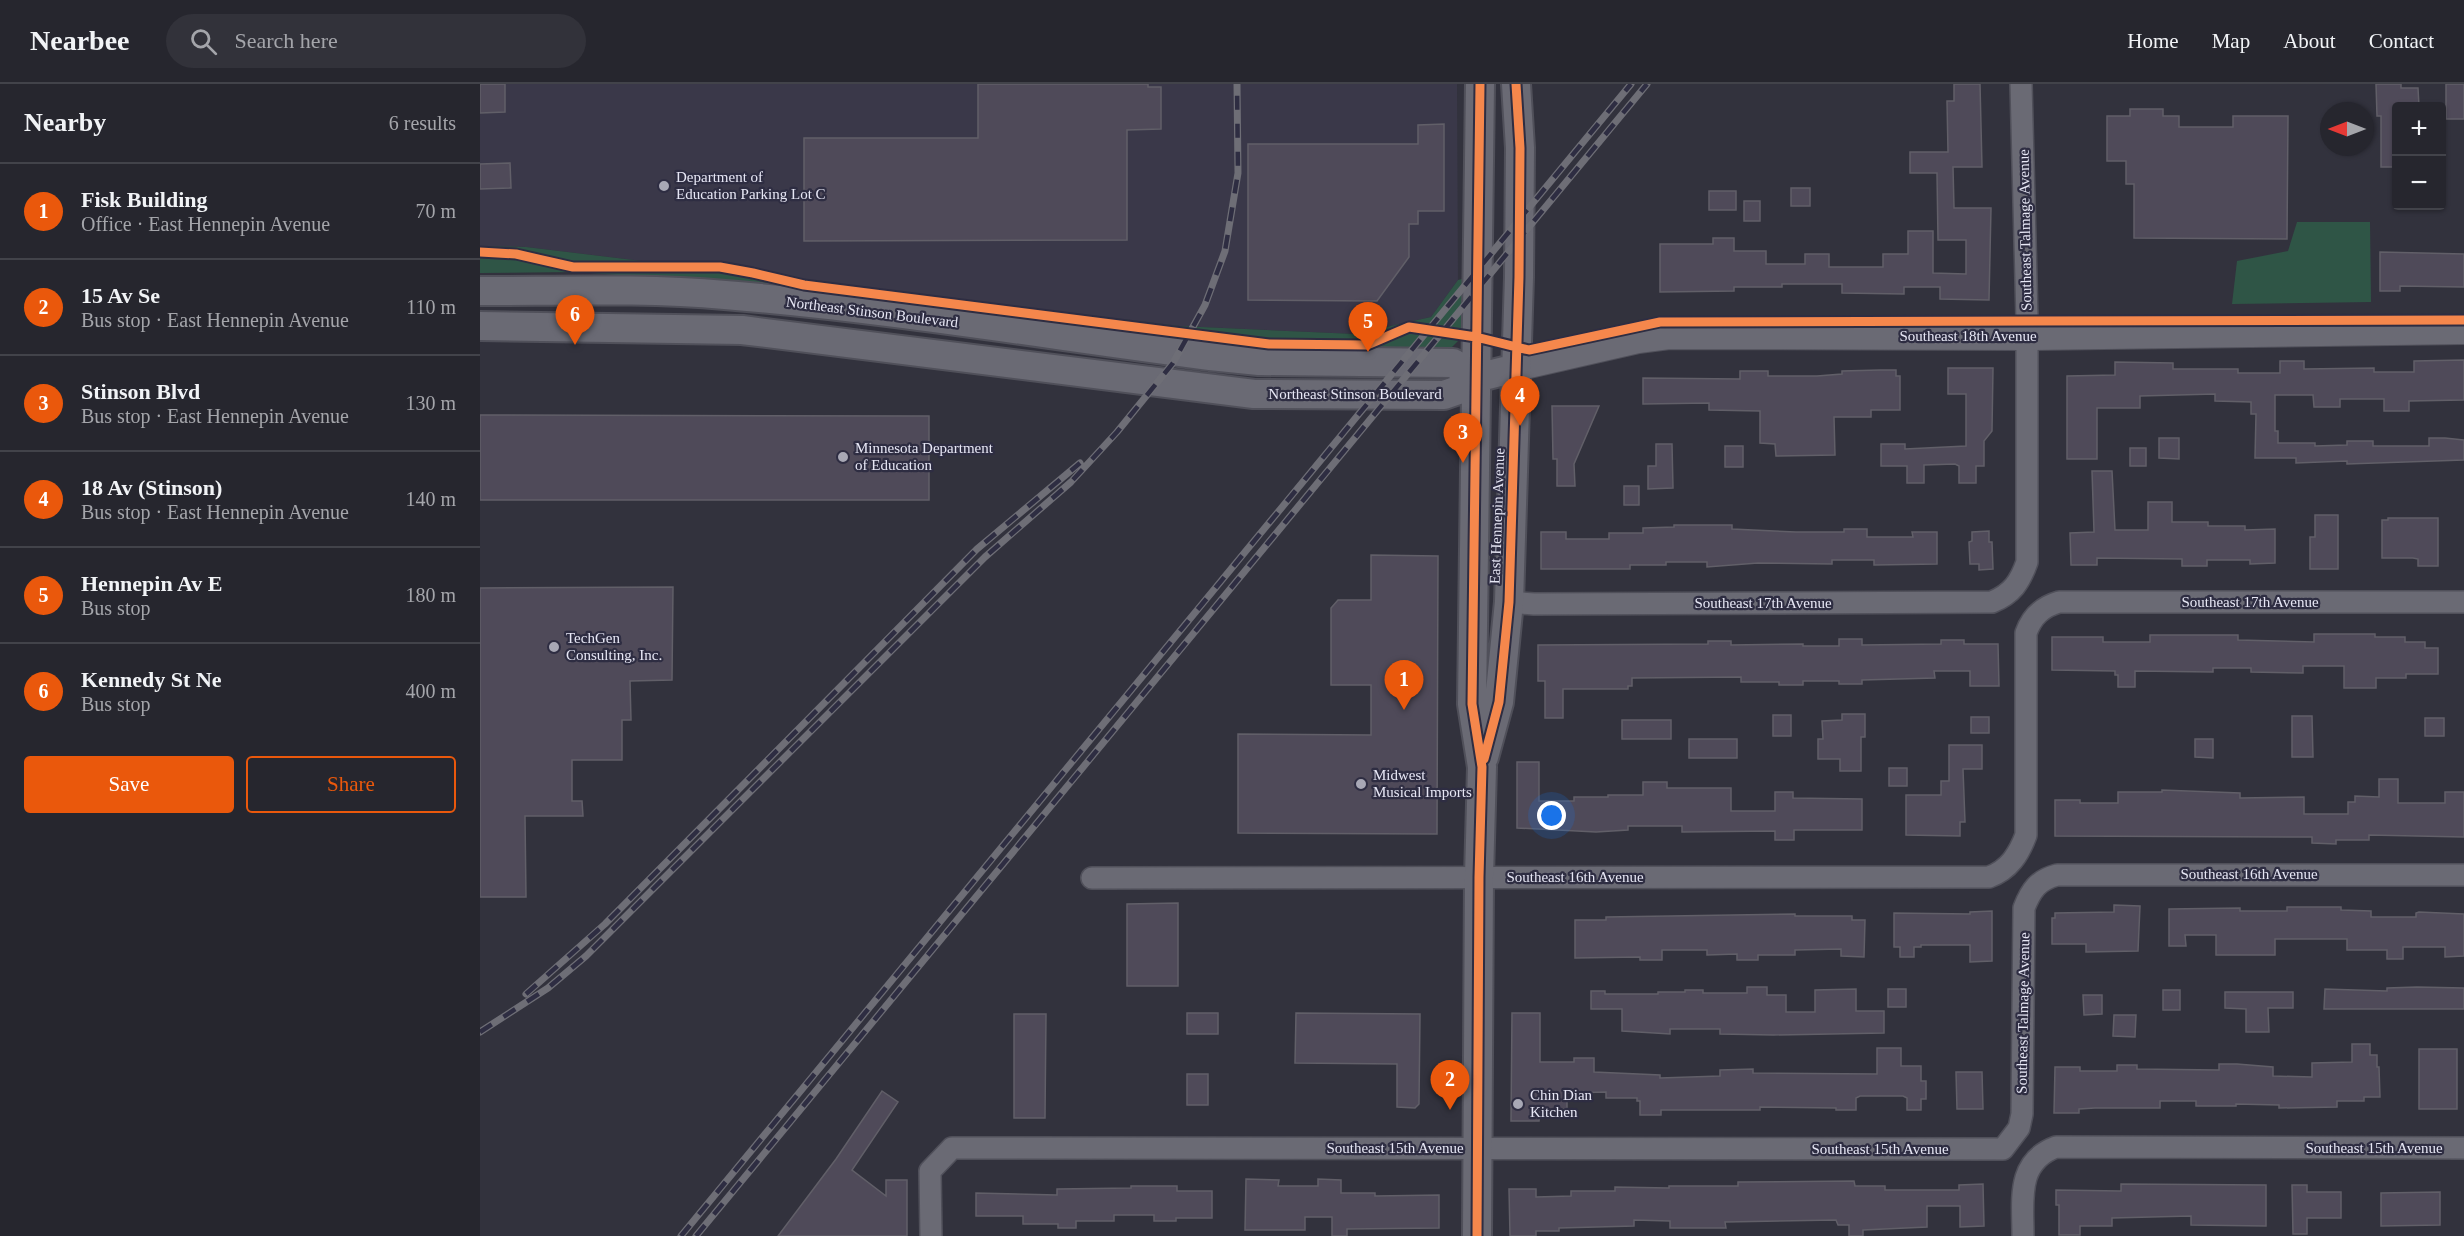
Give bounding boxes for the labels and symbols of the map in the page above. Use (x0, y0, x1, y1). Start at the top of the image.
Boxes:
north arrow (2320, 102, 2374, 156)
street label: Southeast Talmage Avenue (2016, 149, 2034, 311)
place label: Department of Education Parking Lot C (676, 169, 826, 202)
marker: Department of Education Parking Lot C (657, 179, 671, 193)
street label: Northeast Stinson Boulevard (785, 293, 959, 331)
pin: 6 (556, 296, 595, 345)
pin: 5 (1348, 302, 1388, 352)
street label: Southeast 18th Avenue (1899, 328, 2037, 344)
pin: 4 (1500, 376, 1540, 426)
street label: Northeast Stinson Boulevard (1268, 386, 1442, 402)
pin: 3 (1444, 414, 1482, 463)
place label: Minnesota Department of Education (855, 440, 994, 473)
street label: East Hennepin Avenue (1487, 447, 1507, 584)
marker: Minnesota Department of Education (836, 450, 850, 464)
street label: Southeast 17th Avenue (2181, 594, 2319, 610)
street label: Southeast 17th Avenue (1694, 595, 1832, 611)
place label: TechGen Consulting, Inc. (566, 630, 662, 663)
marker: TechGen Consulting, Inc. (547, 640, 561, 654)
pin: 1 (1384, 660, 1424, 710)
place label: Midwest Musical Imports (1373, 767, 1472, 800)
marker: Midwest Musical Imports (1354, 777, 1368, 791)
your location (1537, 801, 1566, 830)
street label: Southeast 16th Avenue (2180, 866, 2318, 882)
street label: Southeast 16th Avenue (1506, 869, 1644, 885)
street label: Southeast Talmage Avenue (2014, 932, 2032, 1094)
pin: 2 (1430, 1060, 1470, 1110)
place label: Chin Dian Kitchen (1530, 1087, 1593, 1120)
marker: Chin Dian Kitchen (1511, 1097, 1525, 1111)
street label: Southeast 15th Avenue (1326, 1140, 1464, 1156)
street label: Southeast 15th Avenue (2305, 1140, 2443, 1156)
street label: Southeast 15th Avenue (1811, 1141, 1949, 1157)

